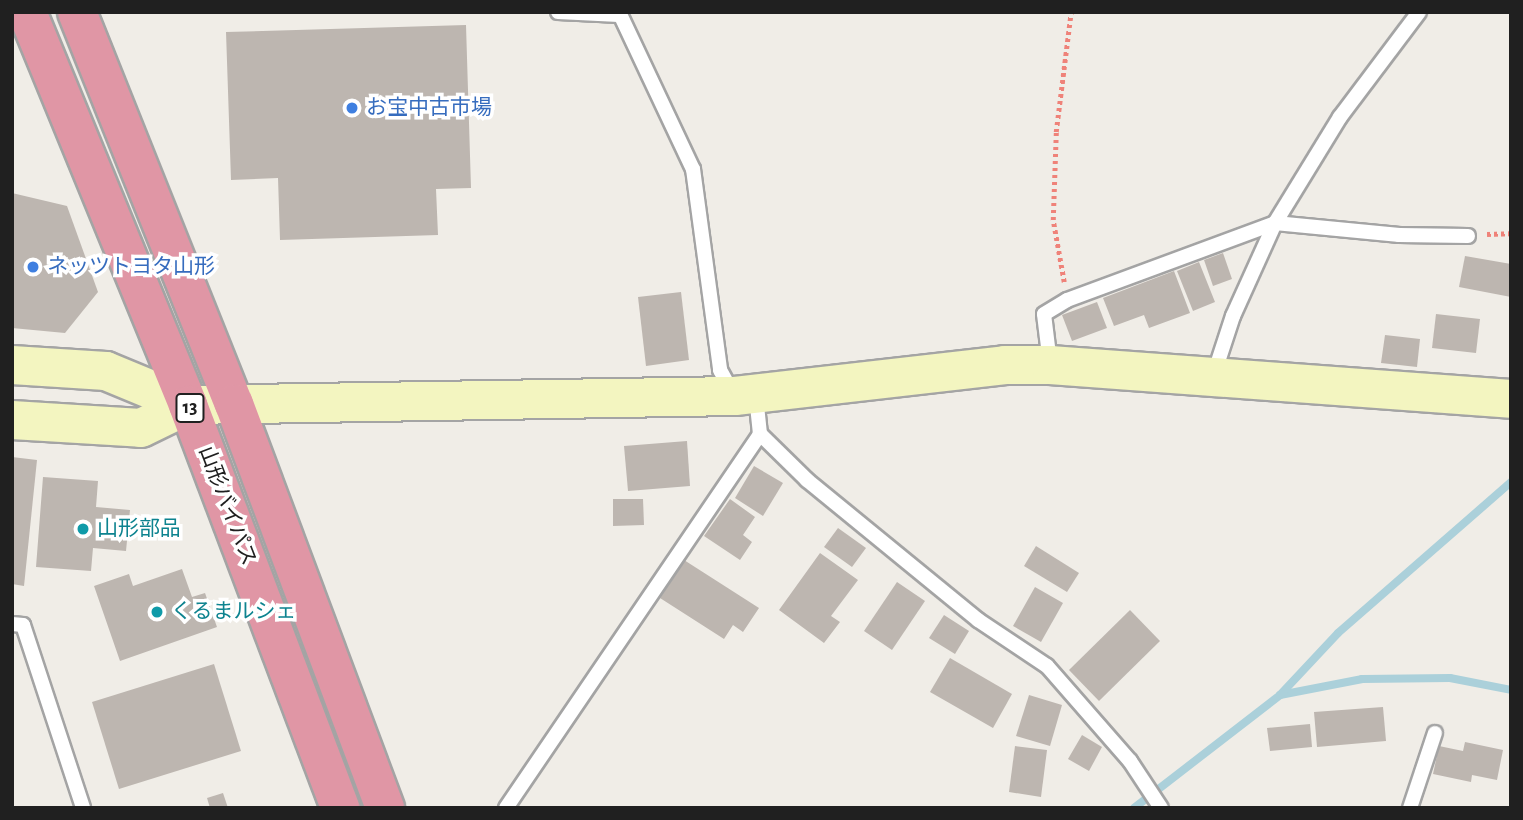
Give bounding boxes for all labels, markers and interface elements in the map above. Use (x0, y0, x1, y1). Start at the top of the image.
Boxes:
place label: お宝中古市場 (366, 95, 492, 121)
marker: お宝中古市場 (344, 100, 360, 116)
place label: ネッツトヨタ山形 (47, 254, 215, 280)
marker: ネッツトヨタ山形 (25, 259, 41, 275)
road number: 13 (174, 392, 206, 424)
street label: 山形バイパス (193, 443, 261, 569)
place label: 山形部品 (97, 516, 181, 542)
marker: 山形部品 (75, 521, 91, 537)
place label: くるまルシェ (171, 599, 297, 625)
marker: くるまルシェ (149, 604, 165, 620)

